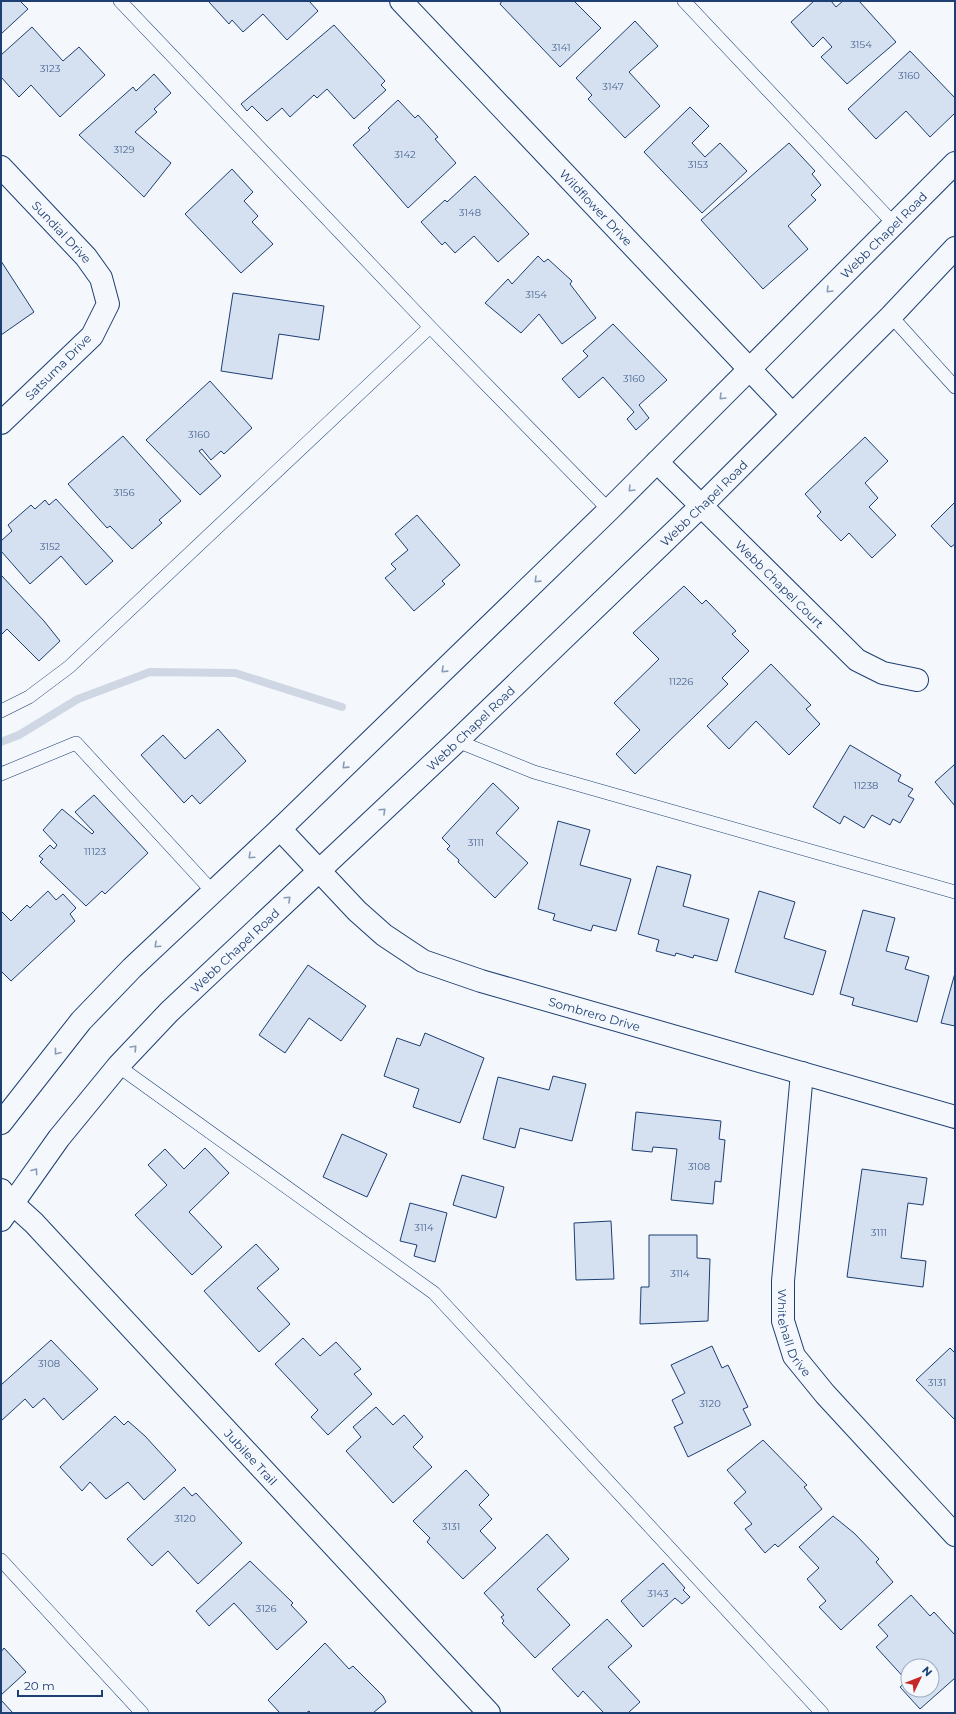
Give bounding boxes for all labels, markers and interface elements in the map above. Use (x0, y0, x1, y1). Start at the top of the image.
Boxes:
house number: 3154 (850, 38, 872, 51)
house number: 3141 (551, 41, 571, 54)
house number: 3123 (40, 62, 61, 75)
house number: 3160 (898, 69, 920, 82)
house number: 3147 (602, 80, 624, 93)
house number: 3129 (113, 143, 135, 156)
house number: 3142 (394, 148, 416, 161)
house number: 3153 (688, 158, 709, 171)
street label: Wildflower Drive (557, 166, 636, 248)
street label: Webb Chapel Road (837, 188, 930, 281)
street label: Sundial Drive (29, 198, 95, 266)
house number: 3148 (459, 206, 481, 219)
one-way arrow (826, 285, 834, 293)
house number: 3154 (525, 288, 547, 301)
street label: Satsuma Drive (22, 331, 94, 403)
house number: 3160 (623, 372, 645, 385)
one-way arrow (719, 392, 727, 400)
house number: 3160 (188, 428, 210, 441)
street label: Webb Chapel Road (657, 457, 750, 549)
one-way arrow (628, 484, 635, 492)
house number: 3156 (114, 486, 135, 499)
street label: Webb Chapel Court (733, 537, 827, 631)
house number: 3152 (40, 540, 61, 553)
one-way arrow (534, 575, 542, 582)
one-way arrow (441, 665, 449, 673)
house number: 11226 (669, 675, 693, 688)
street label: Webb Chapel Road (423, 682, 518, 773)
one-way arrow (342, 761, 350, 768)
house number: 11238 (854, 779, 878, 792)
one-way arrow (378, 808, 386, 815)
house number: 3111 (468, 836, 484, 849)
house number: 11123 (84, 845, 106, 858)
one-way arrow (248, 851, 256, 859)
one-way arrow (283, 897, 291, 904)
street label: Webb Chapel Road (187, 905, 282, 995)
one-way arrow (154, 940, 161, 947)
street label: Sombrero Drive (547, 993, 642, 1034)
one-way arrow (130, 1046, 137, 1053)
one-way arrow (55, 1047, 62, 1054)
house number: 3108 (688, 1160, 710, 1173)
one-way arrow (30, 1169, 37, 1176)
house number: 3114 (414, 1221, 434, 1234)
house number: 3111 (871, 1226, 887, 1239)
house number: 3114 (670, 1267, 690, 1280)
street label: Whitehall Drive (775, 1289, 815, 1379)
house number: 3108 (38, 1357, 60, 1370)
house number: 3131 (928, 1376, 946, 1389)
house number: 3120 (699, 1397, 721, 1410)
street label: Jubilee Trail (221, 1425, 281, 1488)
house number: 3120 (174, 1512, 196, 1525)
house number: 3131 (442, 1520, 460, 1533)
house number: 3143 (647, 1587, 669, 1600)
house number: 3126 (256, 1602, 277, 1615)
north arrow (900, 1658, 940, 1698)
text: N (919, 1663, 935, 1679)
scale bar (18, 1672, 102, 1698)
text: 20 m (24, 1678, 55, 1693)

